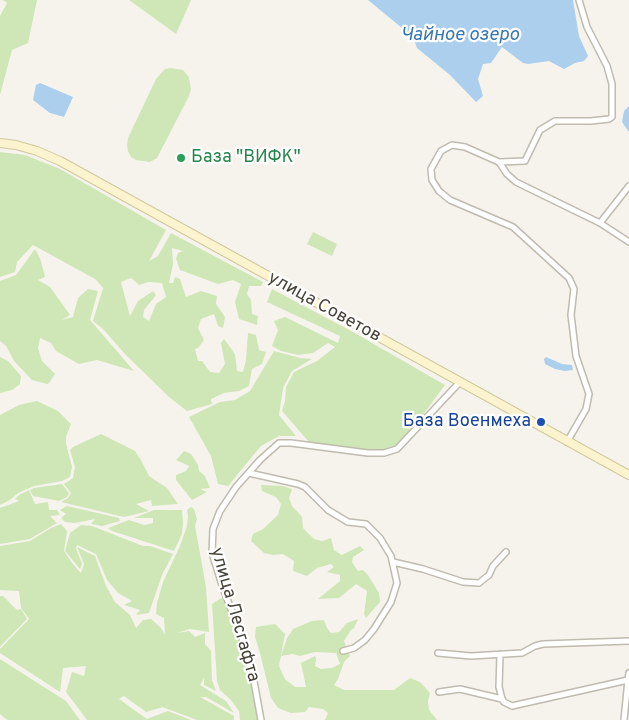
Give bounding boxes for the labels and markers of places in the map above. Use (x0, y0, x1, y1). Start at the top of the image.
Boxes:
place label: База "ВИФК" (191, 147, 301, 169)
marker: База "ВИФК" (175, 152, 187, 164)
place label: База Военмеха (403, 411, 531, 433)
marker: База Военмеха (535, 416, 547, 428)

